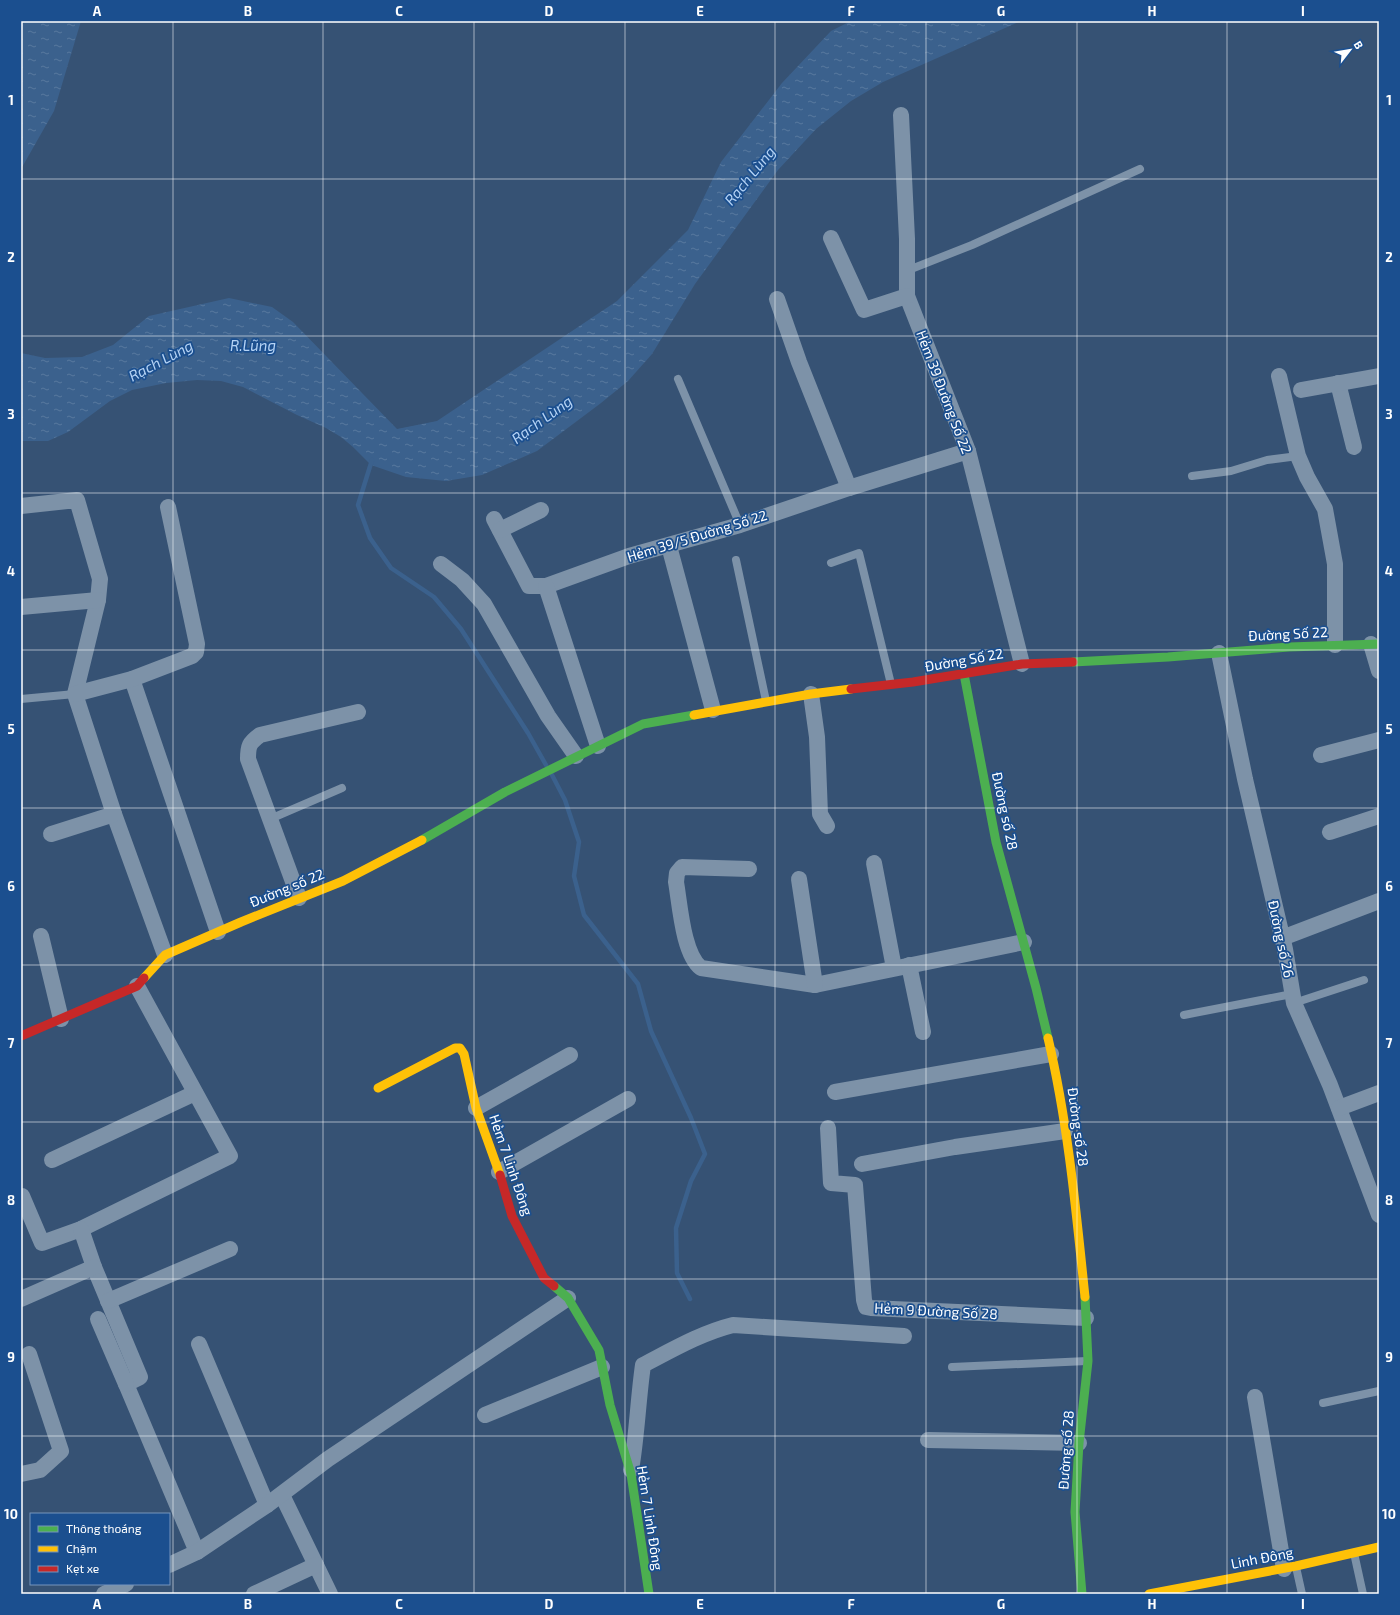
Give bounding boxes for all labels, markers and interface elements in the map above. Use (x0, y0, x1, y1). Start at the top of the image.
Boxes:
text: A (93, 3, 102, 19)
text: B (244, 3, 252, 19)
text: C (395, 3, 403, 19)
text: D (545, 3, 554, 19)
text: E (696, 3, 704, 19)
text: F (847, 3, 855, 19)
text: G (997, 3, 1005, 19)
text: H (1148, 3, 1157, 19)
text: I (1301, 3, 1305, 19)
north arrow (1330, 30, 1370, 70)
text: B (1352, 38, 1366, 51)
text: 1 (8, 92, 14, 108)
text: 1 (1386, 92, 1392, 108)
water label: Rạch Lùng (720, 142, 778, 208)
text: 2 (7, 249, 15, 265)
text: 2 (1385, 249, 1393, 265)
street label: Hẻm 39 Đường Số 22 (913, 328, 976, 456)
water label: Rạch Lùng (125, 336, 196, 385)
water label: R.Lũng (230, 336, 276, 354)
water label: Rạch Lùng (508, 391, 575, 447)
text: 3 (7, 406, 15, 422)
text: 3 (1385, 406, 1393, 422)
street label: Hẻm 39/5 Đường Số 22 (625, 506, 769, 565)
text: 4 (7, 563, 15, 579)
text: 4 (1385, 563, 1393, 579)
street label: Đường Số 22 (1248, 623, 1328, 644)
street label: Đường Số 22 (923, 644, 1005, 675)
text: 5 (7, 721, 15, 737)
text: 5 (1385, 721, 1393, 737)
street label: Đường số 28 (989, 770, 1022, 852)
street label: Đường số 22 (247, 865, 327, 910)
text: 6 (7, 878, 15, 894)
text: 6 (1385, 878, 1393, 894)
street label: Đường số 26 (1265, 899, 1298, 979)
text: 7 (8, 1035, 15, 1051)
text: 7 (1386, 1035, 1393, 1051)
street label: Đường số 28 (1065, 1086, 1092, 1167)
street label: Hẻm 7 Linh Đông (486, 1112, 537, 1218)
text: 8 (7, 1192, 15, 1208)
text: 8 (1385, 1192, 1393, 1208)
street label: Hẻm 9 Đường Số 28 (874, 1299, 998, 1322)
text: 9 (7, 1349, 15, 1365)
text: 9 (1385, 1349, 1393, 1365)
street label: Đường số 28 (1054, 1410, 1077, 1490)
street label: Hẻm 7 Linh Đông (634, 1464, 667, 1572)
text: 10 (4, 1506, 18, 1522)
text: 10 (1382, 1506, 1396, 1522)
legend (30, 1513, 170, 1585)
text: Thông thoáng (66, 1521, 142, 1535)
text: Chậm (66, 1541, 97, 1556)
street label: Linh Đông (1229, 1543, 1295, 1572)
text: Kẹt xe (66, 1561, 99, 1576)
text: A (93, 1596, 102, 1612)
text: B (244, 1596, 252, 1612)
text: C (395, 1596, 403, 1612)
text: D (545, 1596, 554, 1612)
text: E (696, 1596, 704, 1612)
text: F (847, 1596, 855, 1612)
text: G (997, 1596, 1005, 1612)
text: H (1148, 1596, 1157, 1612)
text: I (1301, 1596, 1305, 1612)

